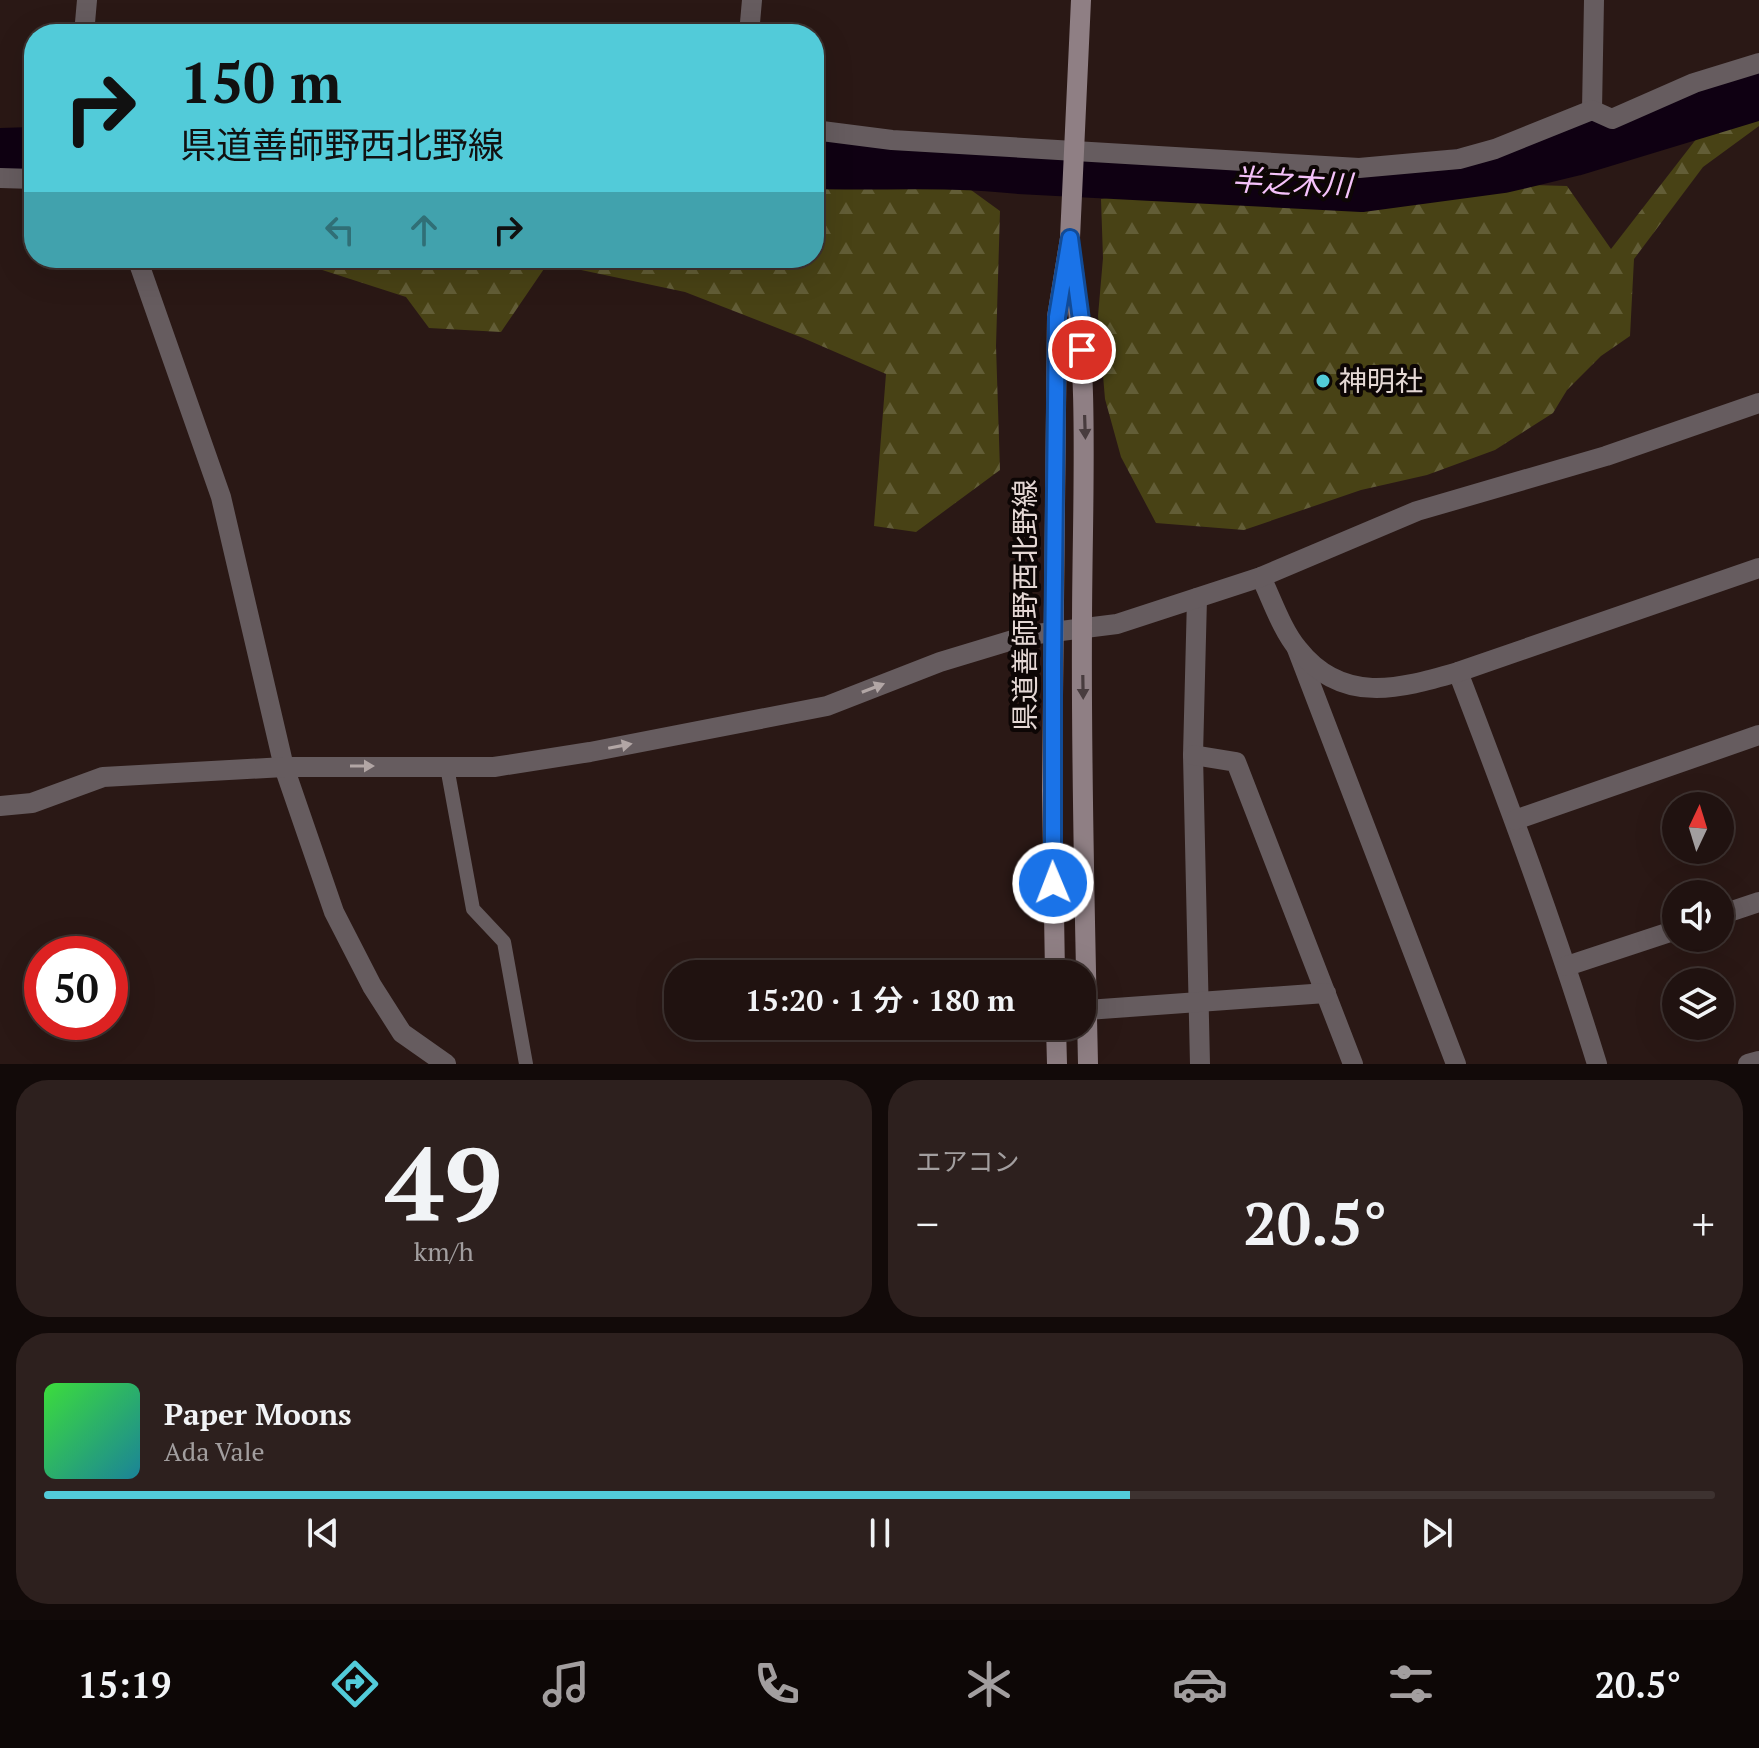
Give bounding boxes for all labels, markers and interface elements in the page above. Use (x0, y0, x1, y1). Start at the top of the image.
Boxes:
text: 150 m (180, 45, 342, 119)
icon: right (48, 56, 152, 160)
text: 県道善師野西北野線 (180, 121, 504, 168)
water label: 半之木川 (1231, 159, 1356, 205)
icon: left (318, 208, 362, 252)
icon: ahead (402, 208, 446, 252)
icon: right (486, 208, 530, 252)
pin (1048, 316, 1116, 384)
icon: arrive (1060, 328, 1104, 372)
place label: 神明社 (1339, 362, 1423, 399)
marker: 神明社 (1314, 372, 1332, 390)
one-way arrow (1078, 415, 1091, 440)
street label: 県道善師野西北野線 (1006, 479, 1043, 731)
one-way arrow (1076, 675, 1089, 700)
one-way arrow (861, 681, 885, 694)
one-way arrow (608, 739, 633, 751)
one-way arrow (350, 760, 375, 772)
north arrow (1662, 792, 1734, 864)
map controls (1662, 792, 1734, 1040)
position arrow (1011, 841, 1095, 925)
button: sound (1662, 880, 1734, 952)
speed limit sign: 50 (24, 936, 128, 1040)
button: layers (1662, 968, 1734, 1040)
text: 15:20 · 1 分 · 180 m (745, 980, 1015, 1020)
text: 49 (385, 1113, 503, 1251)
text: エアコン (916, 1144, 1020, 1178)
text: 20.5° (1243, 1183, 1387, 1262)
text: − (916, 1194, 939, 1253)
text: + (1692, 1194, 1715, 1253)
text: km/h (414, 1234, 474, 1268)
text: Paper Moons (164, 1394, 352, 1434)
text: Ada Vale (164, 1434, 265, 1468)
icon: previous (301, 1511, 345, 1555)
icon: pause (858, 1511, 902, 1555)
icon: next (1415, 1511, 1459, 1555)
icon: directions (327, 1656, 383, 1712)
icon: music (538, 1656, 594, 1712)
icon: phone (749, 1656, 805, 1712)
icon: climate (961, 1656, 1017, 1712)
icon: car (1172, 1656, 1228, 1712)
icon: filters (1383, 1656, 1439, 1712)
text: 15:19 (78, 1661, 171, 1708)
text: 20.5° (1595, 1661, 1681, 1708)

